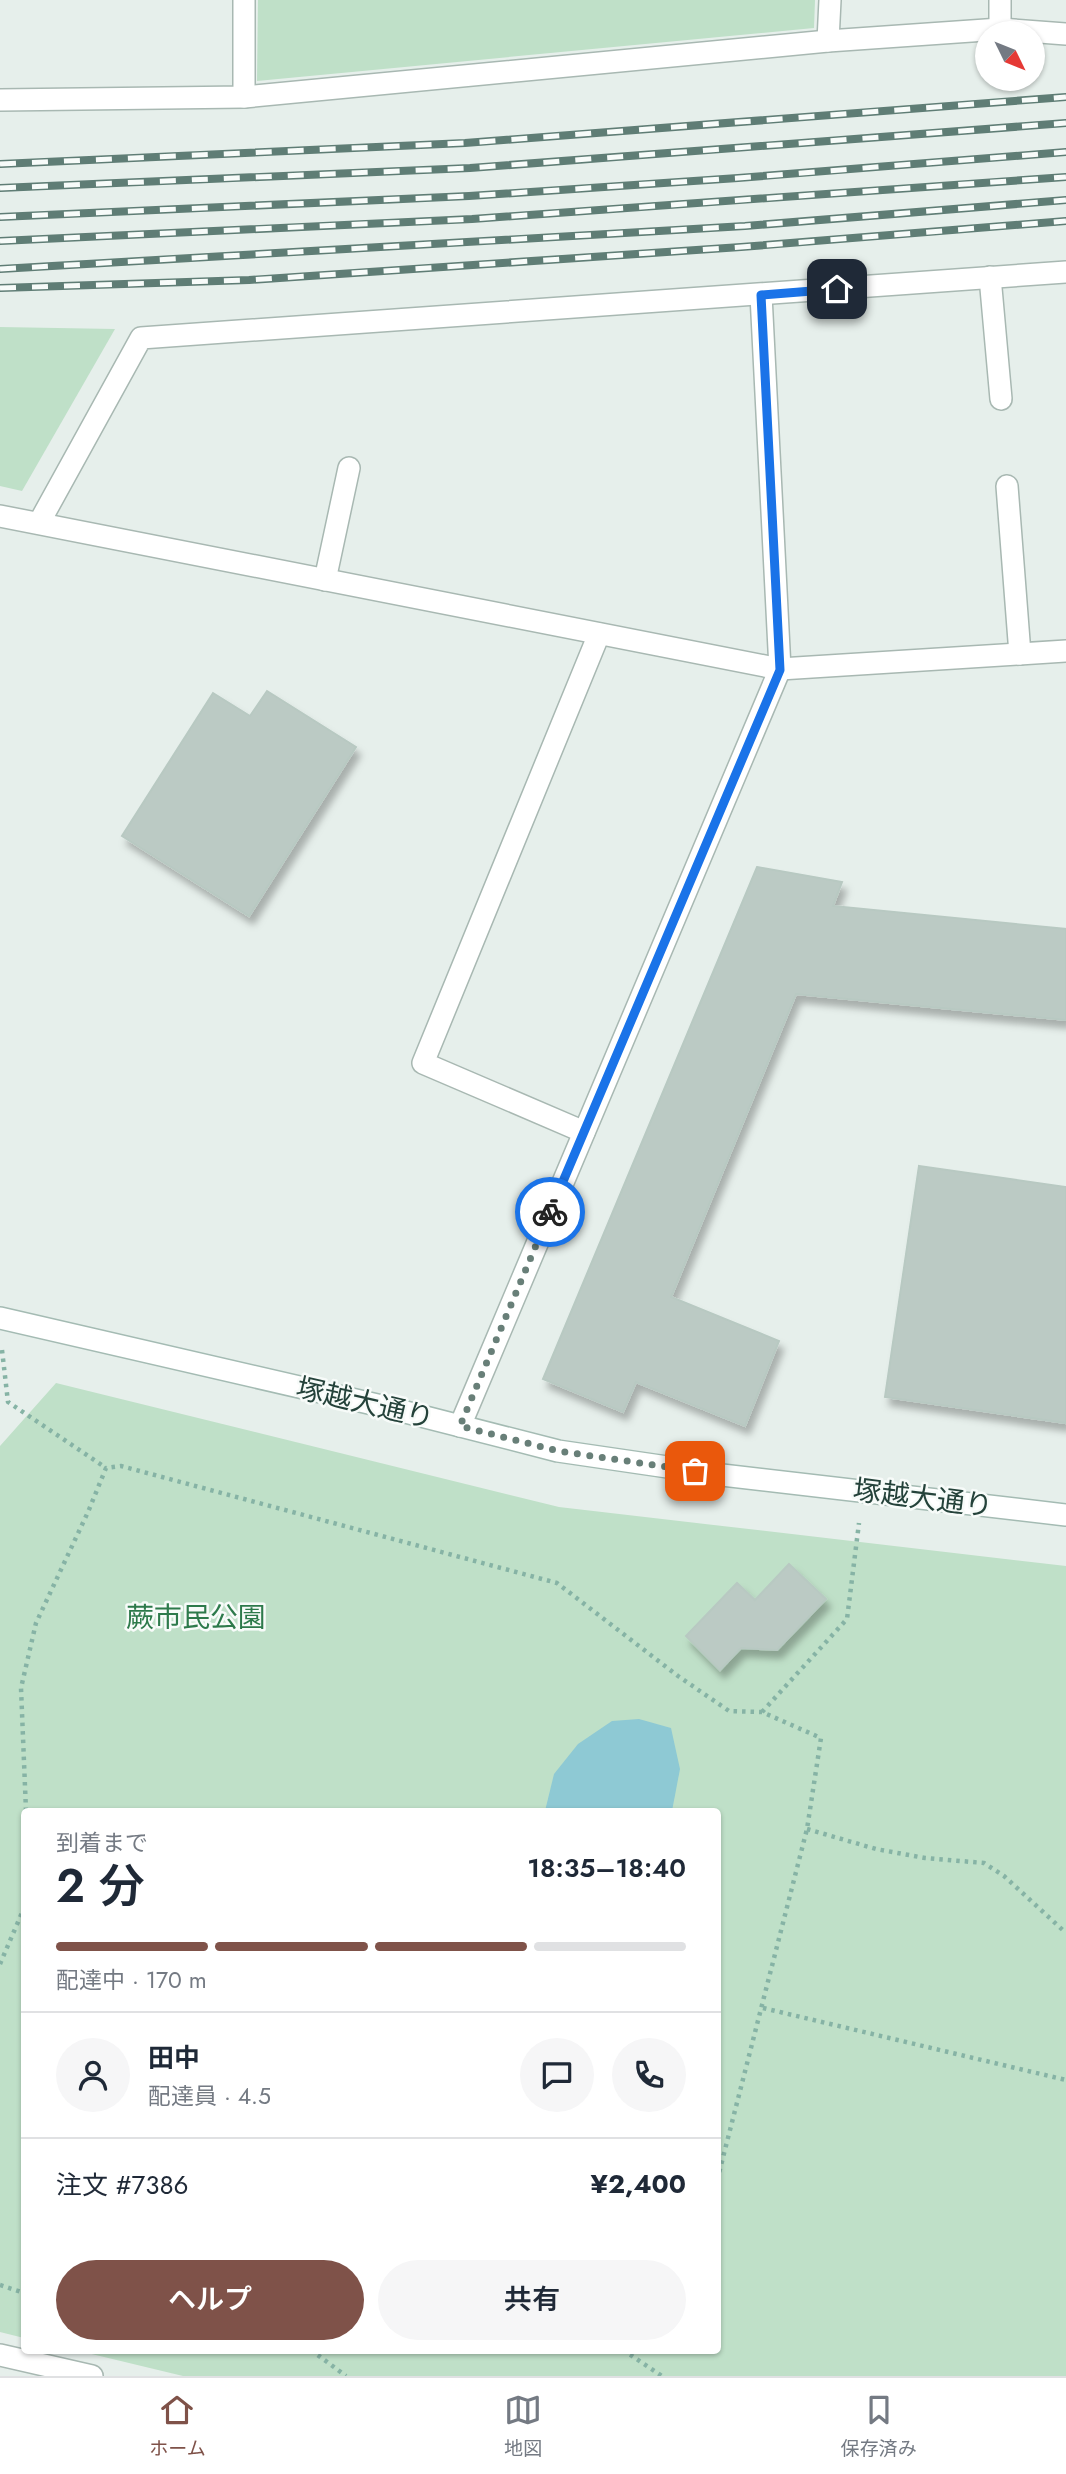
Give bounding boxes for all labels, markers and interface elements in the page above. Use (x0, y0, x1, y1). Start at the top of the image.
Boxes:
north arrow (975, 21, 1045, 91)
map controls (975, 21, 1045, 91)
pin (807, 259, 867, 319)
icon: home (818, 270, 856, 308)
courier (515, 1177, 585, 1247)
icon: bike (531, 1193, 569, 1231)
street label: 塚越大通り (292, 1367, 438, 1439)
pin (665, 1441, 725, 1501)
icon: bag (676, 1452, 714, 1490)
street label: 塚越大通り (851, 1469, 995, 1527)
park label: 蕨市民公園 (126, 1597, 266, 1638)
text: 到着まで (56, 1826, 148, 1860)
text: 18:35–18:40 (527, 1849, 686, 1887)
text: 2 分 (56, 1853, 145, 1919)
text: 配達中 · 170 m (56, 1963, 207, 1997)
button: person (56, 2038, 130, 2112)
button: chat (520, 2038, 594, 2112)
button: phone (612, 2038, 686, 2112)
text: 田中 (148, 2039, 200, 2077)
text: 配達員 · 4.5 (148, 2079, 271, 2113)
text: ¥2,400 (591, 2165, 686, 2203)
text: 注文 #7386 (56, 2166, 189, 2204)
button: ヘルプ (56, 2260, 364, 2340)
button: 共有 (378, 2260, 686, 2340)
tab: ホーム (149, 2391, 206, 2462)
tab: 地図 (504, 2391, 542, 2462)
tab: 保存済み (841, 2391, 917, 2462)

